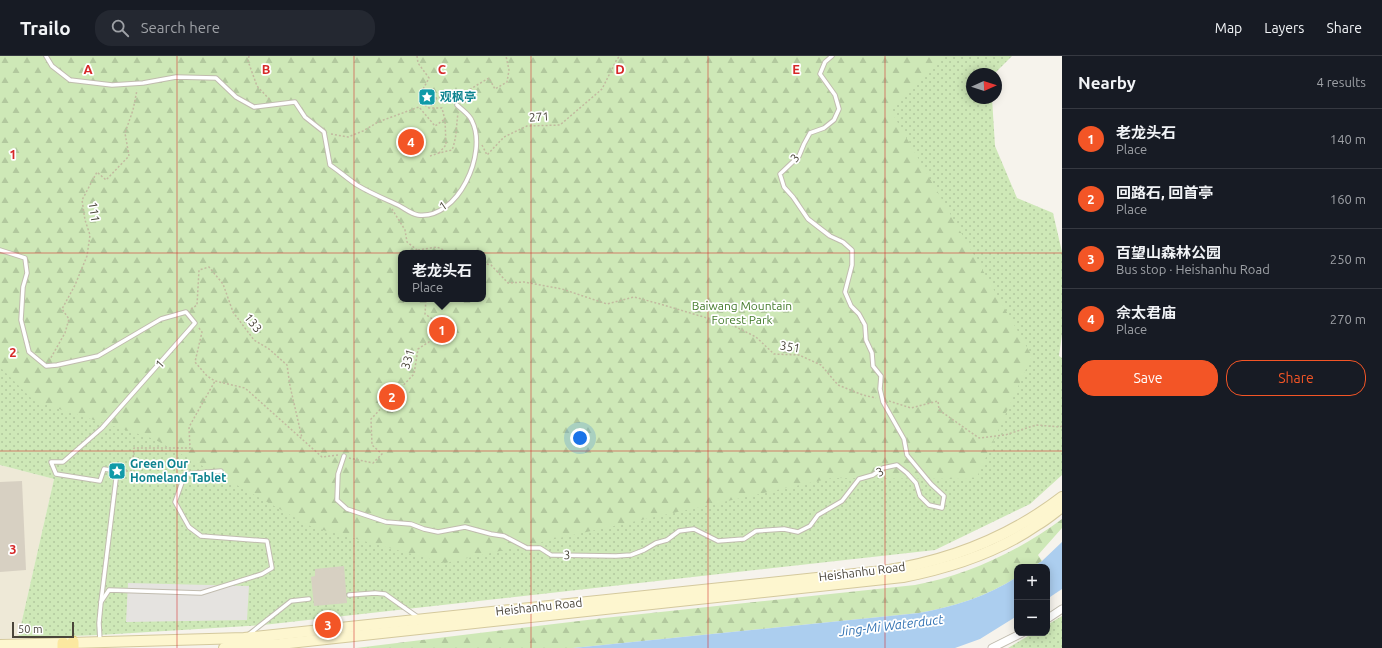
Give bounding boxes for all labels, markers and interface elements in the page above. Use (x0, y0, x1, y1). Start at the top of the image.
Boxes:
search box (95, 10, 375, 46)
text: Trailo (20, 17, 71, 39)
icon: search (109, 17, 131, 39)
text: Search here (141, 19, 220, 36)
text: Map (1215, 20, 1242, 36)
text: Layers (1264, 20, 1304, 36)
text: Share (1326, 20, 1362, 36)
text: A (83, 62, 93, 76)
text: B (262, 62, 271, 76)
text: C (438, 62, 447, 76)
text: D (615, 62, 625, 76)
text: E (792, 62, 800, 76)
north arrow (966, 68, 1002, 104)
text: Nearby (1078, 73, 1136, 92)
text: 4 results (1316, 75, 1366, 89)
place icon: 观枫亭 (417, 87, 437, 107)
place label: 观枫亭 (440, 90, 476, 103)
street label: 271 (528, 109, 550, 124)
text: 老龙头石 (1116, 124, 1176, 141)
pin: 4 (398, 127, 424, 157)
text: 1 (1087, 132, 1095, 146)
text: 140 m (1330, 132, 1366, 146)
text: Place (1116, 142, 1147, 156)
text: 1 (9, 147, 17, 161)
street label: 3 (787, 151, 802, 164)
text: 回路石, 回首亭 (1116, 184, 1213, 201)
text: 2 (1087, 192, 1095, 206)
text: 160 m (1330, 192, 1366, 206)
street label: 1 (436, 198, 449, 213)
street label: 111 (86, 201, 103, 223)
text: Place (1116, 202, 1147, 216)
text: 百望山森林公园 (1116, 244, 1221, 261)
popup (398, 250, 486, 302)
text: 3 (1087, 252, 1095, 266)
text: 250 m (1330, 252, 1366, 266)
text: 老龙头石 (412, 262, 472, 279)
text: Bus stop · Heishanhu Road (1116, 262, 1270, 276)
text: Place (412, 280, 443, 294)
park label: Baiwang Mountain Forest Park (692, 299, 792, 326)
text: 佘太君庙 (1116, 304, 1176, 321)
street label: 133 (242, 311, 265, 335)
text: 4 (1087, 312, 1095, 326)
text: 270 m (1330, 312, 1366, 326)
pin: 1 (429, 315, 455, 345)
text: Place (1116, 322, 1147, 336)
street label: 351 (779, 338, 801, 355)
text: 2 (9, 345, 17, 359)
street label: 331 (398, 347, 417, 370)
street label: 1 (153, 357, 167, 371)
button: Save (1078, 360, 1218, 396)
button: Share (1226, 360, 1366, 396)
pin: 2 (379, 382, 405, 412)
your location (570, 428, 590, 448)
place label: Green Our Homeland Tablet (130, 457, 226, 484)
place icon: Green Our Homeland Tablet (107, 461, 127, 481)
street label: 3 (874, 464, 886, 479)
text: 3 (9, 542, 17, 556)
street label: 3 (564, 548, 571, 561)
street label: Heishanhu Road (818, 560, 906, 583)
map controls (1014, 564, 1050, 636)
button: + (1014, 564, 1050, 600)
street label: Heishanhu Road (495, 595, 583, 618)
button: − (1014, 600, 1050, 636)
pin: 3 (315, 610, 341, 640)
water label: Jing-Mi Waterduct (837, 612, 945, 638)
scale bar (12, 620, 74, 639)
text: 50 m (18, 623, 42, 635)

